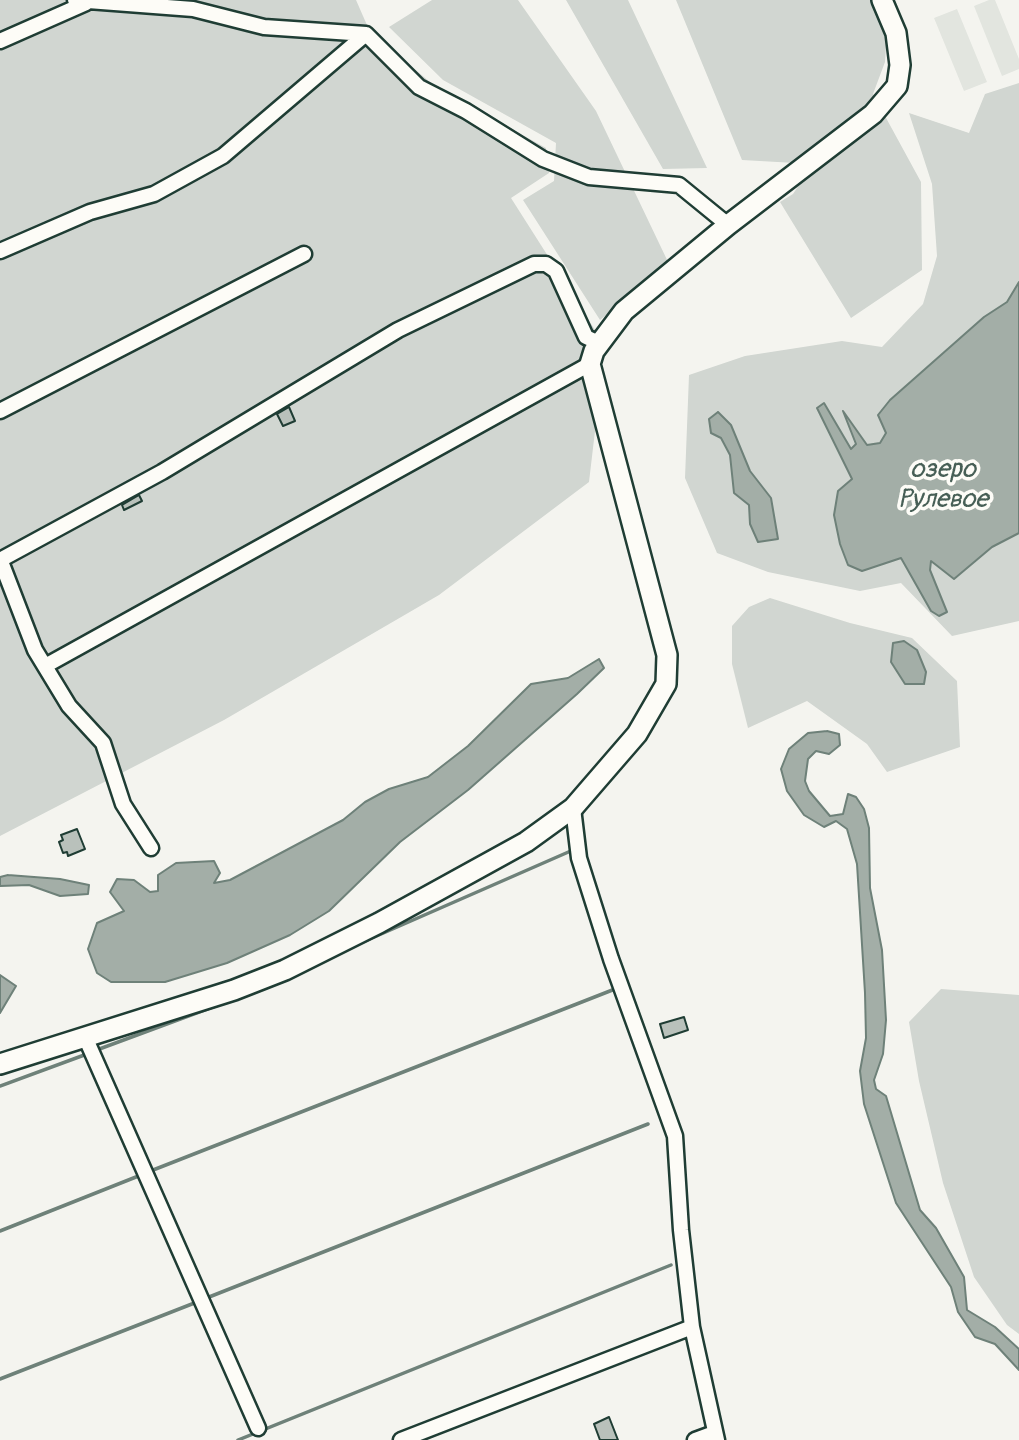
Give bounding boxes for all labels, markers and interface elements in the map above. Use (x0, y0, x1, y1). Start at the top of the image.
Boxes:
water label: озеро Рулевое (898, 454, 988, 516)

